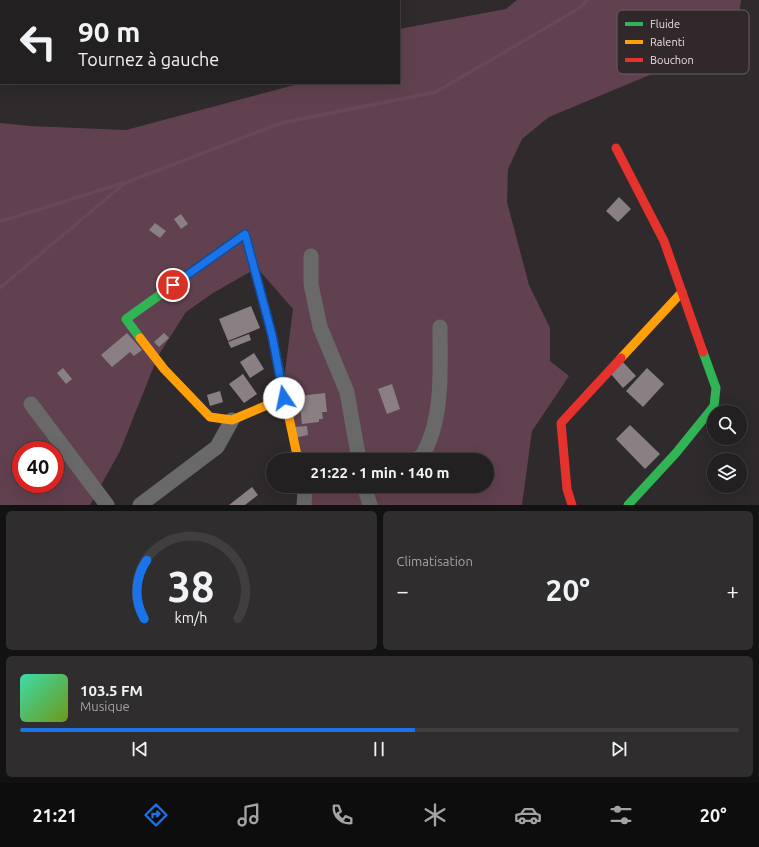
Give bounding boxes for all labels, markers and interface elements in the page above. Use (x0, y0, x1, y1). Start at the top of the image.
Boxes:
legend (617, 10, 749, 74)
icon: left (12, 16, 64, 68)
text: 90 m (78, 16, 140, 47)
text: Fluide (650, 18, 680, 30)
text: Ralenti (650, 36, 685, 48)
text: Tournez à gauche (78, 49, 219, 69)
text: Bouchon (650, 54, 694, 66)
pin (156, 268, 190, 302)
icon: arrive (162, 274, 184, 296)
position arrow (263, 377, 305, 419)
map controls (707, 405, 747, 493)
button: search (707, 405, 747, 445)
speed limit sign: 40 (12, 441, 64, 493)
button: layers (707, 453, 747, 493)
text: 21:22 · 1 min · 140 m (311, 464, 449, 481)
text: Climatisation (397, 554, 473, 568)
text: 38 (168, 562, 215, 609)
text: 20° (546, 573, 590, 607)
text: − (397, 578, 409, 603)
text: + (727, 578, 739, 603)
text: km/h (175, 609, 208, 625)
text: 103.5 FM (80, 682, 143, 699)
text: Musique (80, 699, 130, 713)
icon: previous (129, 738, 151, 760)
icon: pause (368, 738, 390, 760)
icon: next (608, 738, 630, 760)
icon: directions (142, 801, 170, 829)
icon: music (235, 801, 263, 829)
icon: phone (328, 801, 356, 829)
icon: climate (421, 801, 449, 829)
icon: car (514, 801, 542, 829)
icon: filters (607, 801, 635, 829)
text: 21:21 (32, 805, 78, 825)
text: 20° (700, 805, 727, 825)

